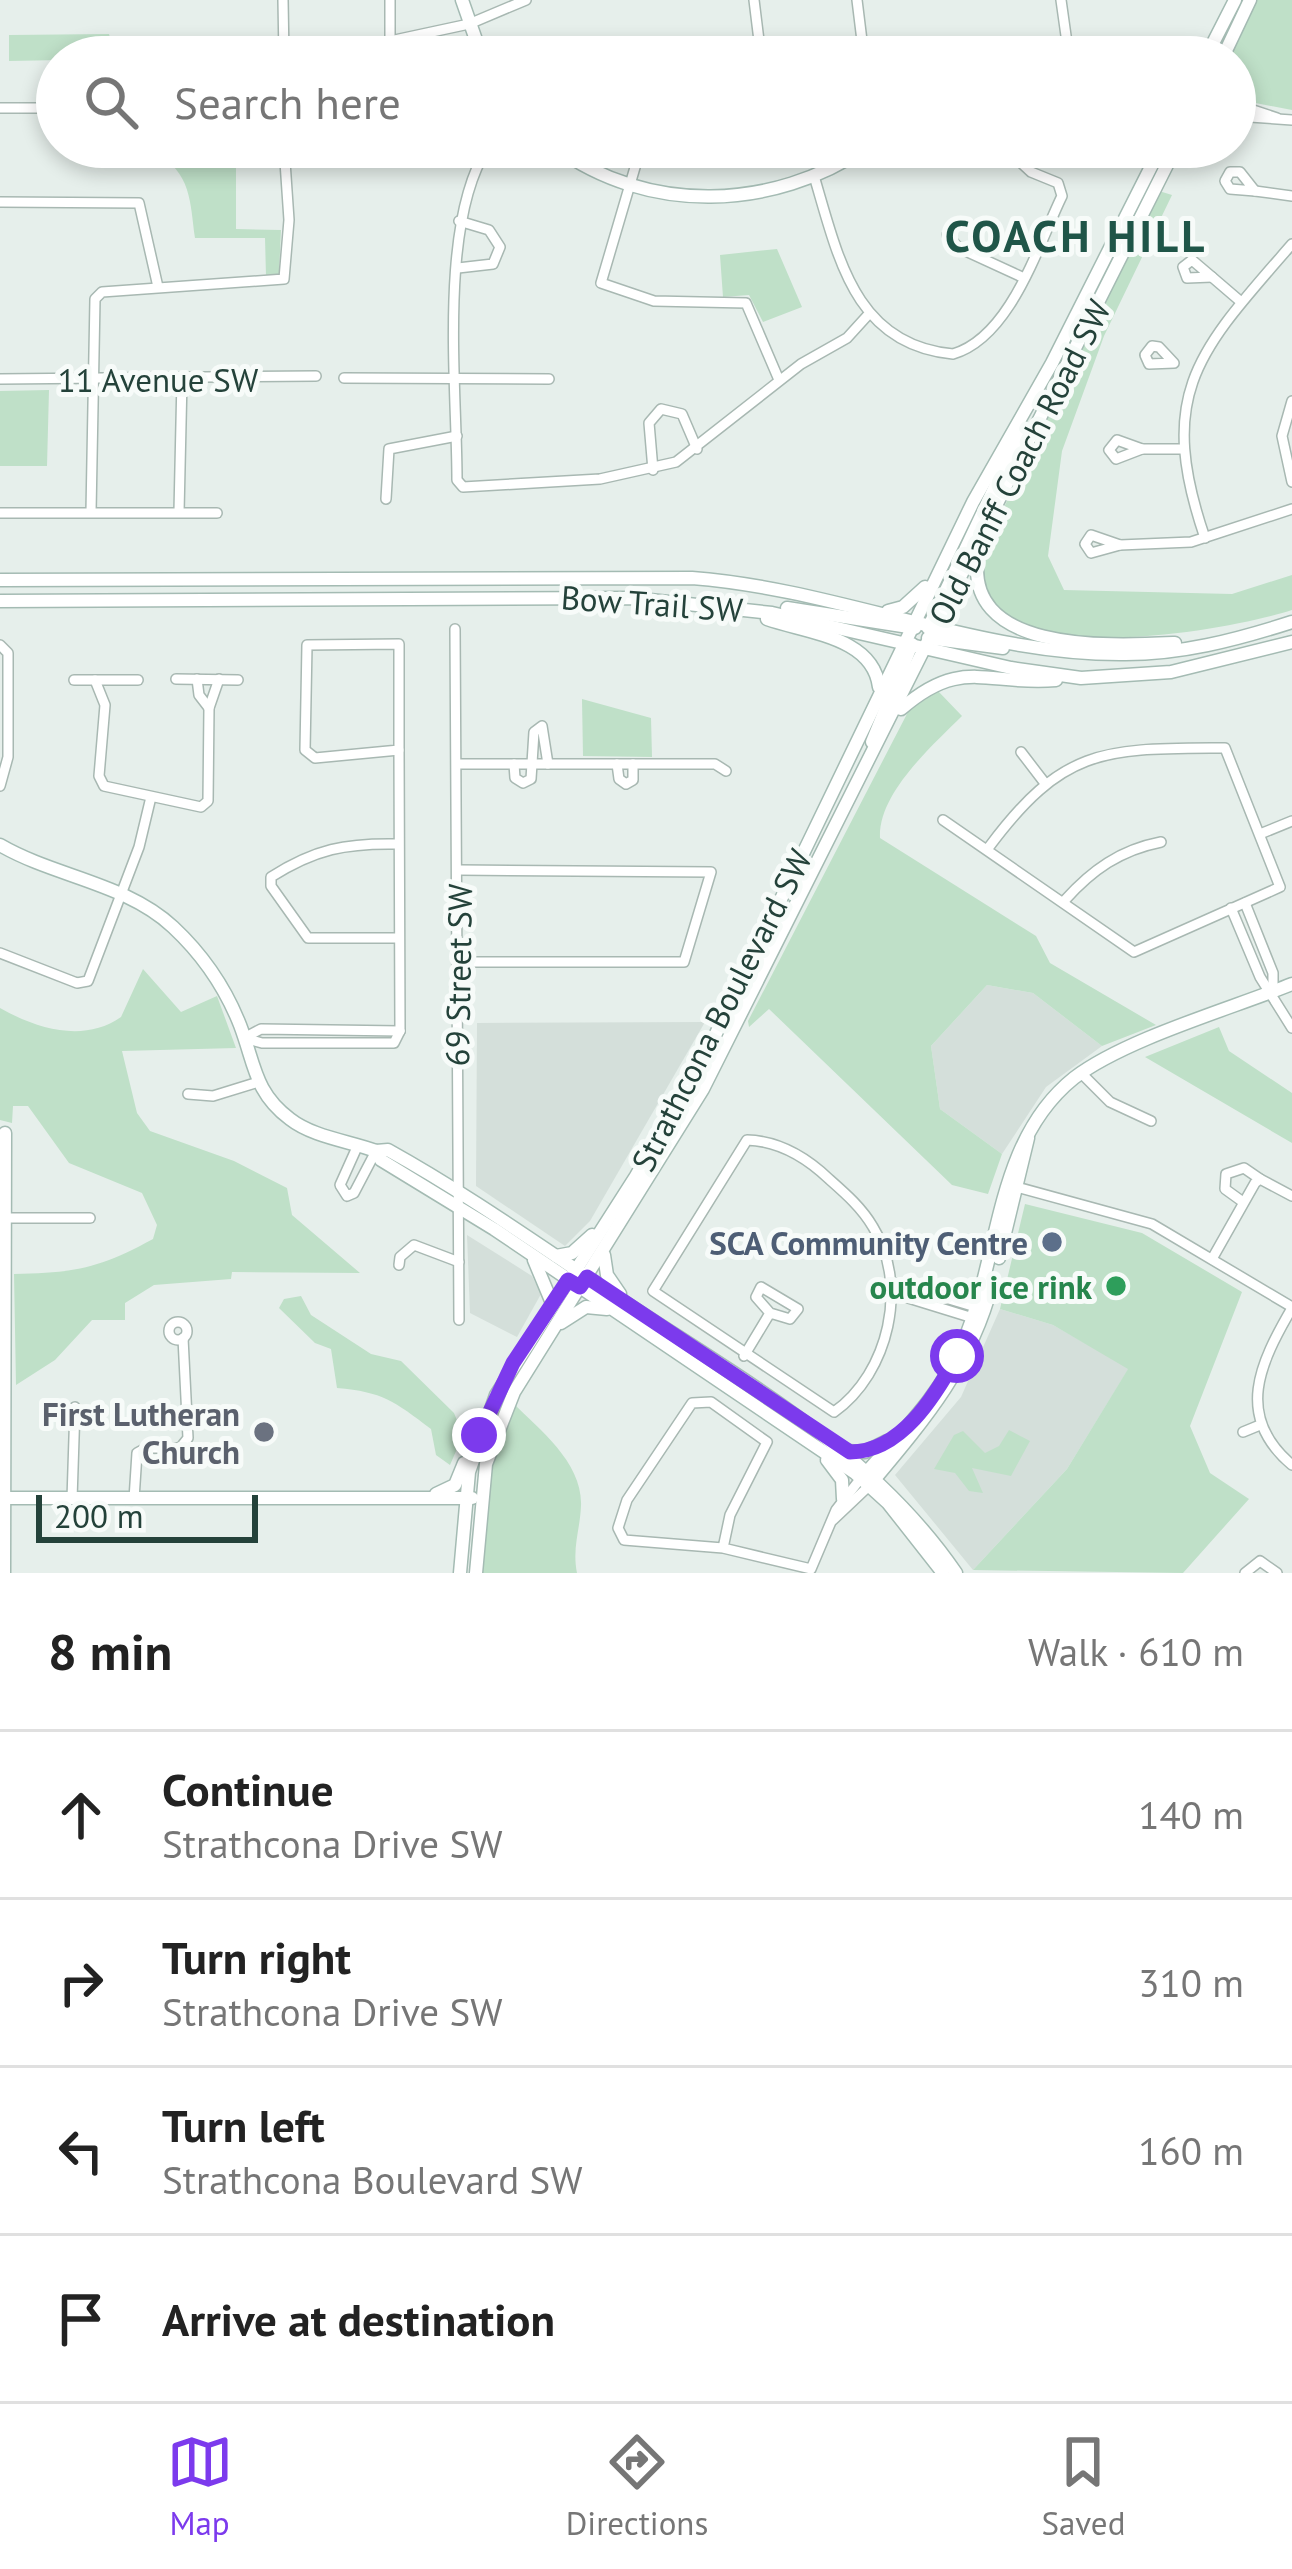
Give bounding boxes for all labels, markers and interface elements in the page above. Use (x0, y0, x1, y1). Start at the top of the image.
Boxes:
search box (36, 36, 1256, 168)
icon: search (78, 69, 144, 135)
text: Search here (174, 73, 401, 131)
district label: COACH HILL (945, 206, 1207, 264)
street label: Old Banff Coach Road SW (918, 292, 1120, 632)
street label: 11 Avenue SW (58, 358, 259, 401)
street label: Bow Trail SW (560, 575, 745, 631)
street label: Strathcona Boulevard SW (621, 841, 821, 1178)
street label: 69 Street SW (435, 883, 481, 1067)
place label: SCA Community Centre (709, 1221, 1028, 1264)
marker: SCA Community Centre (1039, 1229, 1065, 1255)
place label: outdoor ice rink (869, 1265, 1093, 1308)
marker: outdoor ice rink (1103, 1273, 1129, 1299)
route start (930, 1329, 984, 1383)
place label: First Lutheran Church (42, 1392, 240, 1473)
route end (452, 1408, 506, 1462)
marker: First Lutheran Church (251, 1419, 277, 1445)
scale bar (36, 1489, 258, 1542)
text: 200 m (54, 1494, 144, 1537)
text: 8 min (48, 1618, 172, 1684)
text: Walk · 610 m (1028, 1626, 1244, 1677)
text: Continue (162, 1760, 334, 1818)
icon: ahead (48, 1782, 114, 1848)
text: 140 m (1138, 1789, 1244, 1840)
text: Strathcona Drive SW (162, 1818, 503, 1869)
text: Turn right (162, 1928, 351, 1986)
icon: right (48, 1950, 114, 2016)
text: 310 m (1138, 1957, 1244, 2008)
text: Strathcona Drive SW (162, 1986, 503, 2037)
text: Turn left (162, 2096, 325, 2154)
icon: left (48, 2118, 114, 2184)
text: 160 m (1138, 2125, 1244, 2176)
text: Strathcona Boulevard SW (162, 2154, 583, 2205)
icon: arrive (48, 2286, 114, 2352)
text: Arrive at destination (162, 2290, 555, 2348)
tab: Map (167, 2429, 233, 2544)
tab: Directions (566, 2429, 708, 2544)
tab: Saved (1041, 2429, 1125, 2544)

